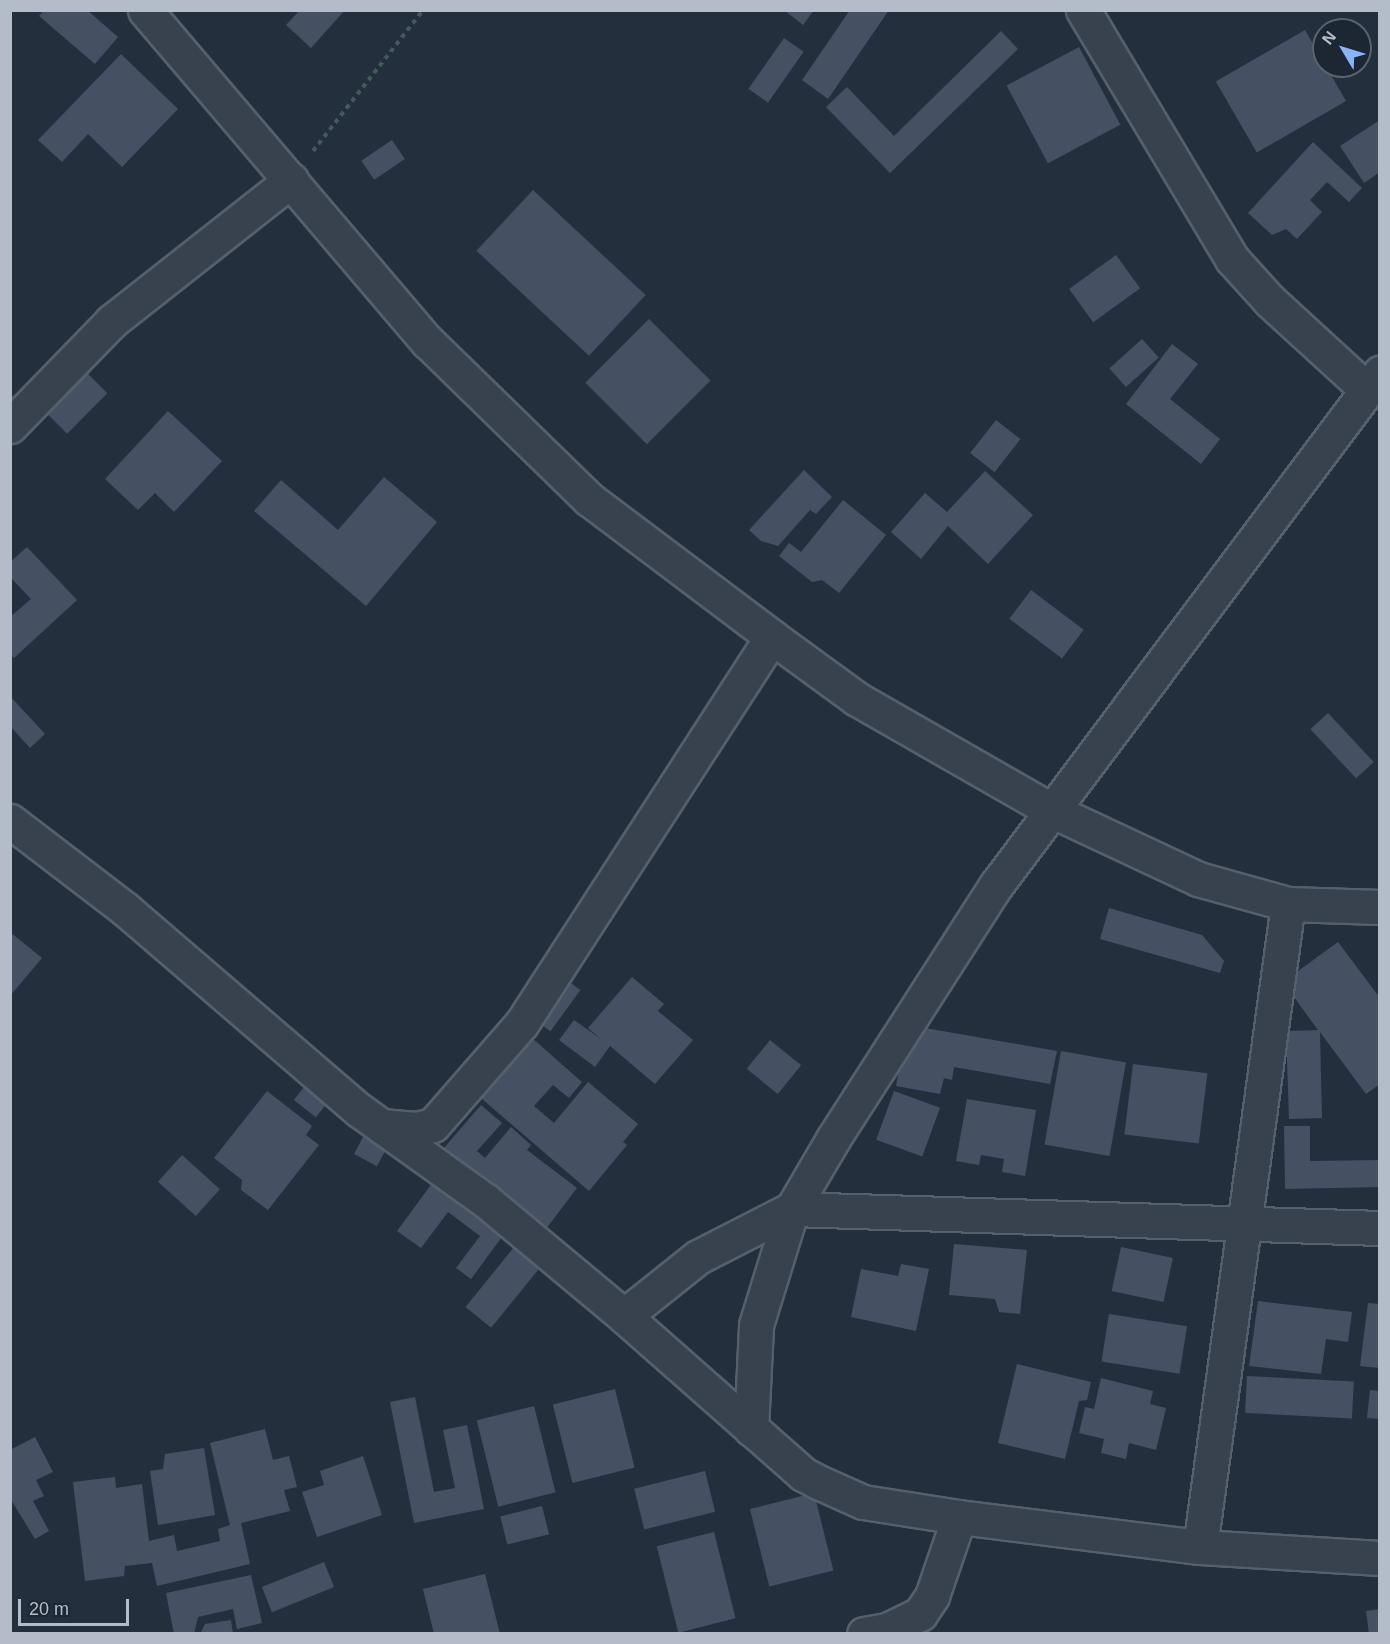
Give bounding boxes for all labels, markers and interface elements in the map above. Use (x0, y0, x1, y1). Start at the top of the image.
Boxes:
north arrow (1312, 18, 1372, 78)
text: N (1319, 28, 1339, 48)
scale bar (21, 1587, 132, 1625)
text: 20 m (29, 1599, 69, 1619)

